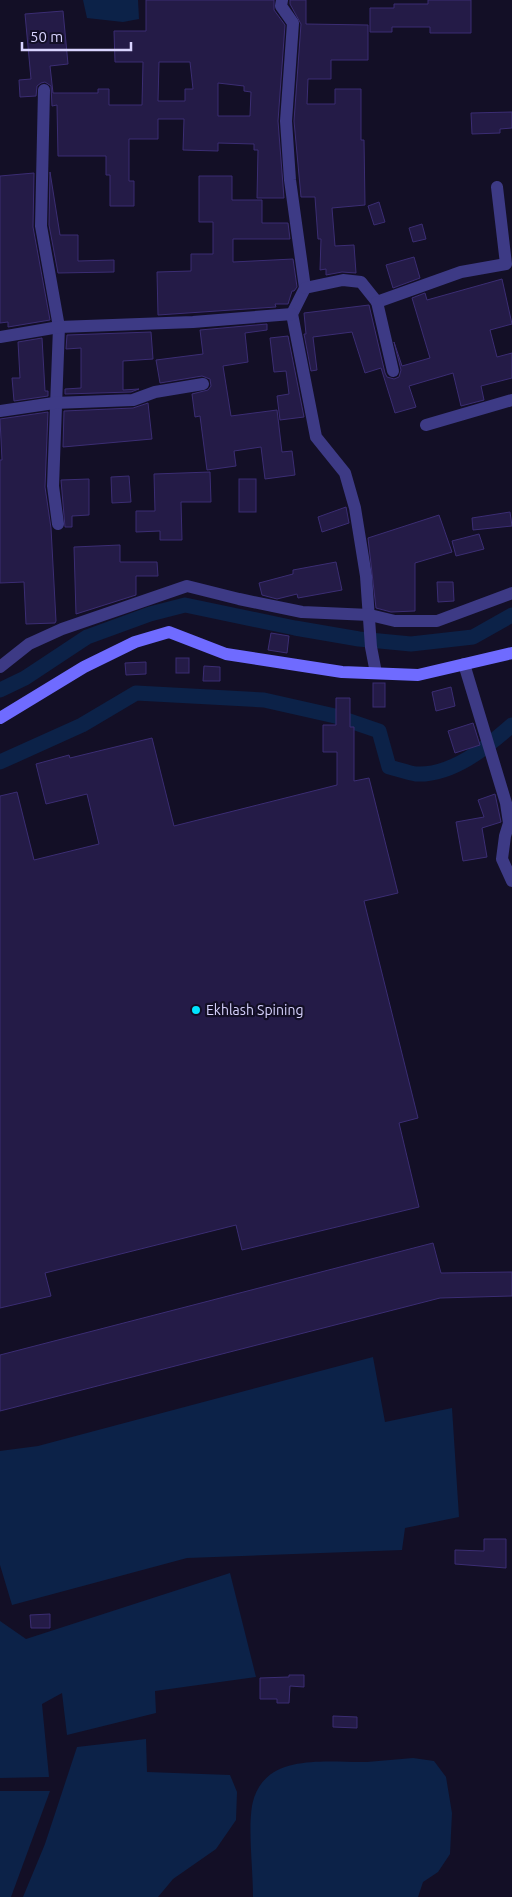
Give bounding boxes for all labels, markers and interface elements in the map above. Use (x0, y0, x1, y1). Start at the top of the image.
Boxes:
scale bar (22, 20, 131, 52)
text: 50 m (30, 28, 63, 45)
place label: Ekhlash Spining (206, 1002, 303, 1018)
marker: Ekhlash Spining (190, 1004, 202, 1016)

